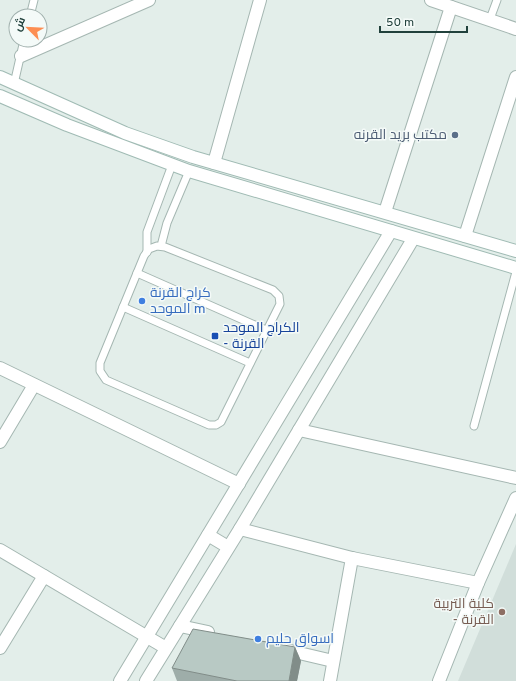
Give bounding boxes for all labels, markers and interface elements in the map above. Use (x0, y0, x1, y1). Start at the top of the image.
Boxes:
north arrow (8, 8, 48, 48)
scale bar (380, 8, 467, 34)
text: ش (11, 15, 29, 34)
text: 50 m (386, 15, 414, 31)
place label: مكتب بريد القرنه (354, 127, 447, 144)
marker: مكتب بريد القرنه (450, 130, 460, 140)
place label: كراج القرنة الموحد m (150, 285, 211, 318)
marker: كراج القرنة الموحد m (137, 296, 147, 306)
place label: الكراج الموحد - القرنة (223, 320, 300, 353)
marker: الكراج الموحد - القرنة (210, 331, 220, 341)
place label: كلية التربية - القرنة (434, 596, 494, 629)
marker: كلية التربية - القرنة (497, 607, 507, 617)
place label: اسواق حليم (266, 631, 334, 648)
marker: اسواق حليم (253, 634, 263, 644)

